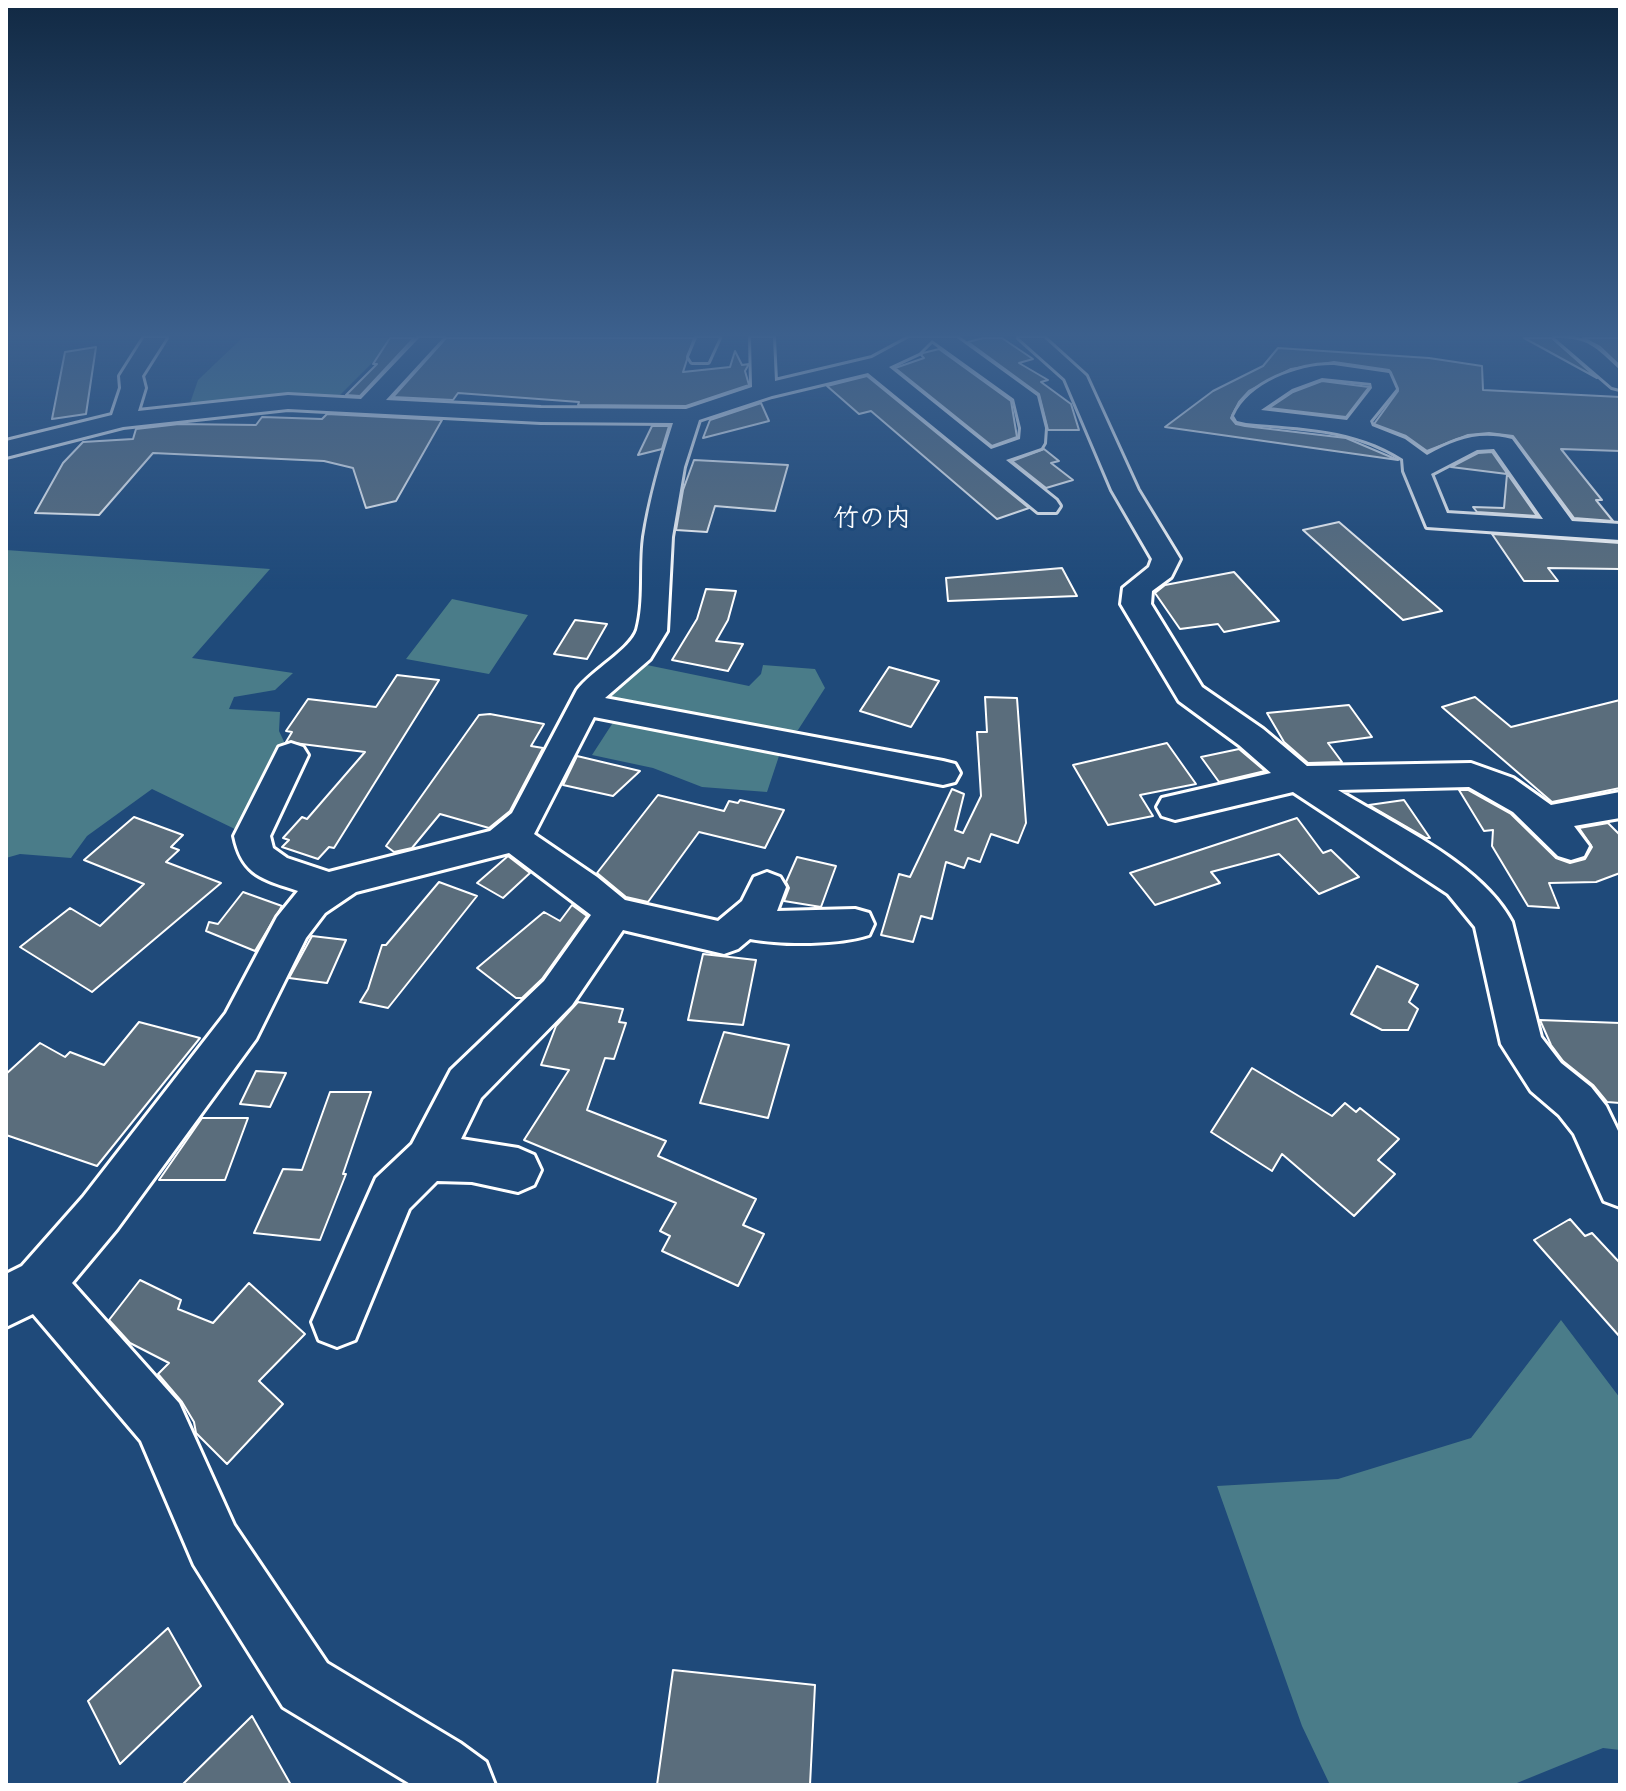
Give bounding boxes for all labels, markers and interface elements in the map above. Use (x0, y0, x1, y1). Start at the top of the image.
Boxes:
district label: 竹の内 (833, 506, 911, 538)

